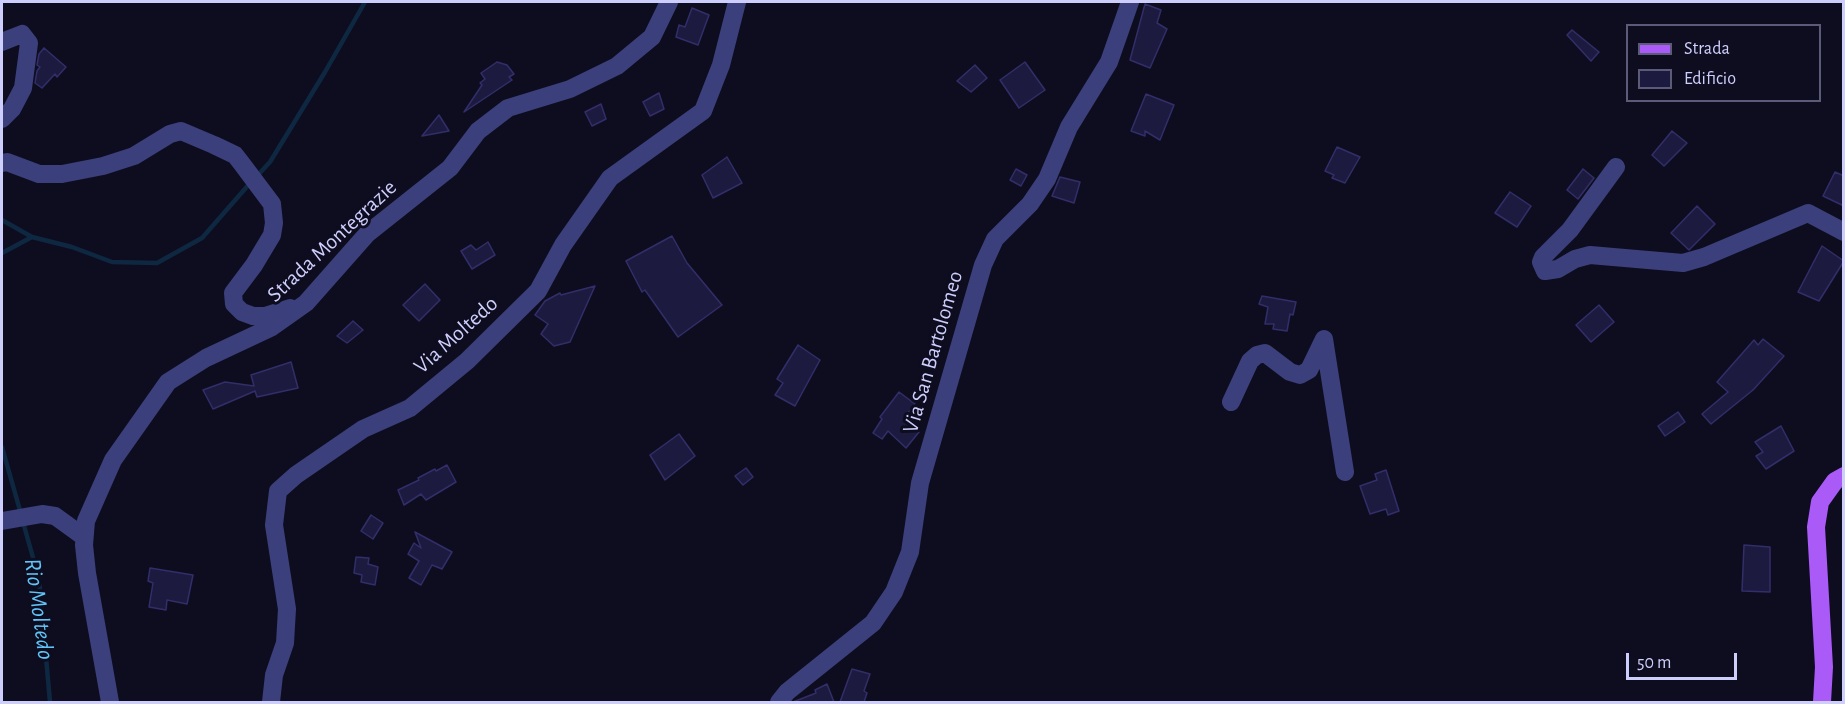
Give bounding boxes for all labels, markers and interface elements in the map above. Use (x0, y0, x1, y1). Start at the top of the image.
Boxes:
legend (1626, 24, 1821, 102)
text: Strada (1684, 40, 1730, 58)
text: Edificio (1684, 70, 1736, 88)
street label: Strada Montegrazie (262, 174, 402, 308)
street label: Via San Bartolomeo (897, 268, 969, 436)
street label: Via Moltedo (409, 290, 503, 380)
water label: Rio Moltedo (18, 557, 60, 661)
scale bar (1629, 641, 1740, 679)
text: 50 m (1637, 654, 1671, 672)

